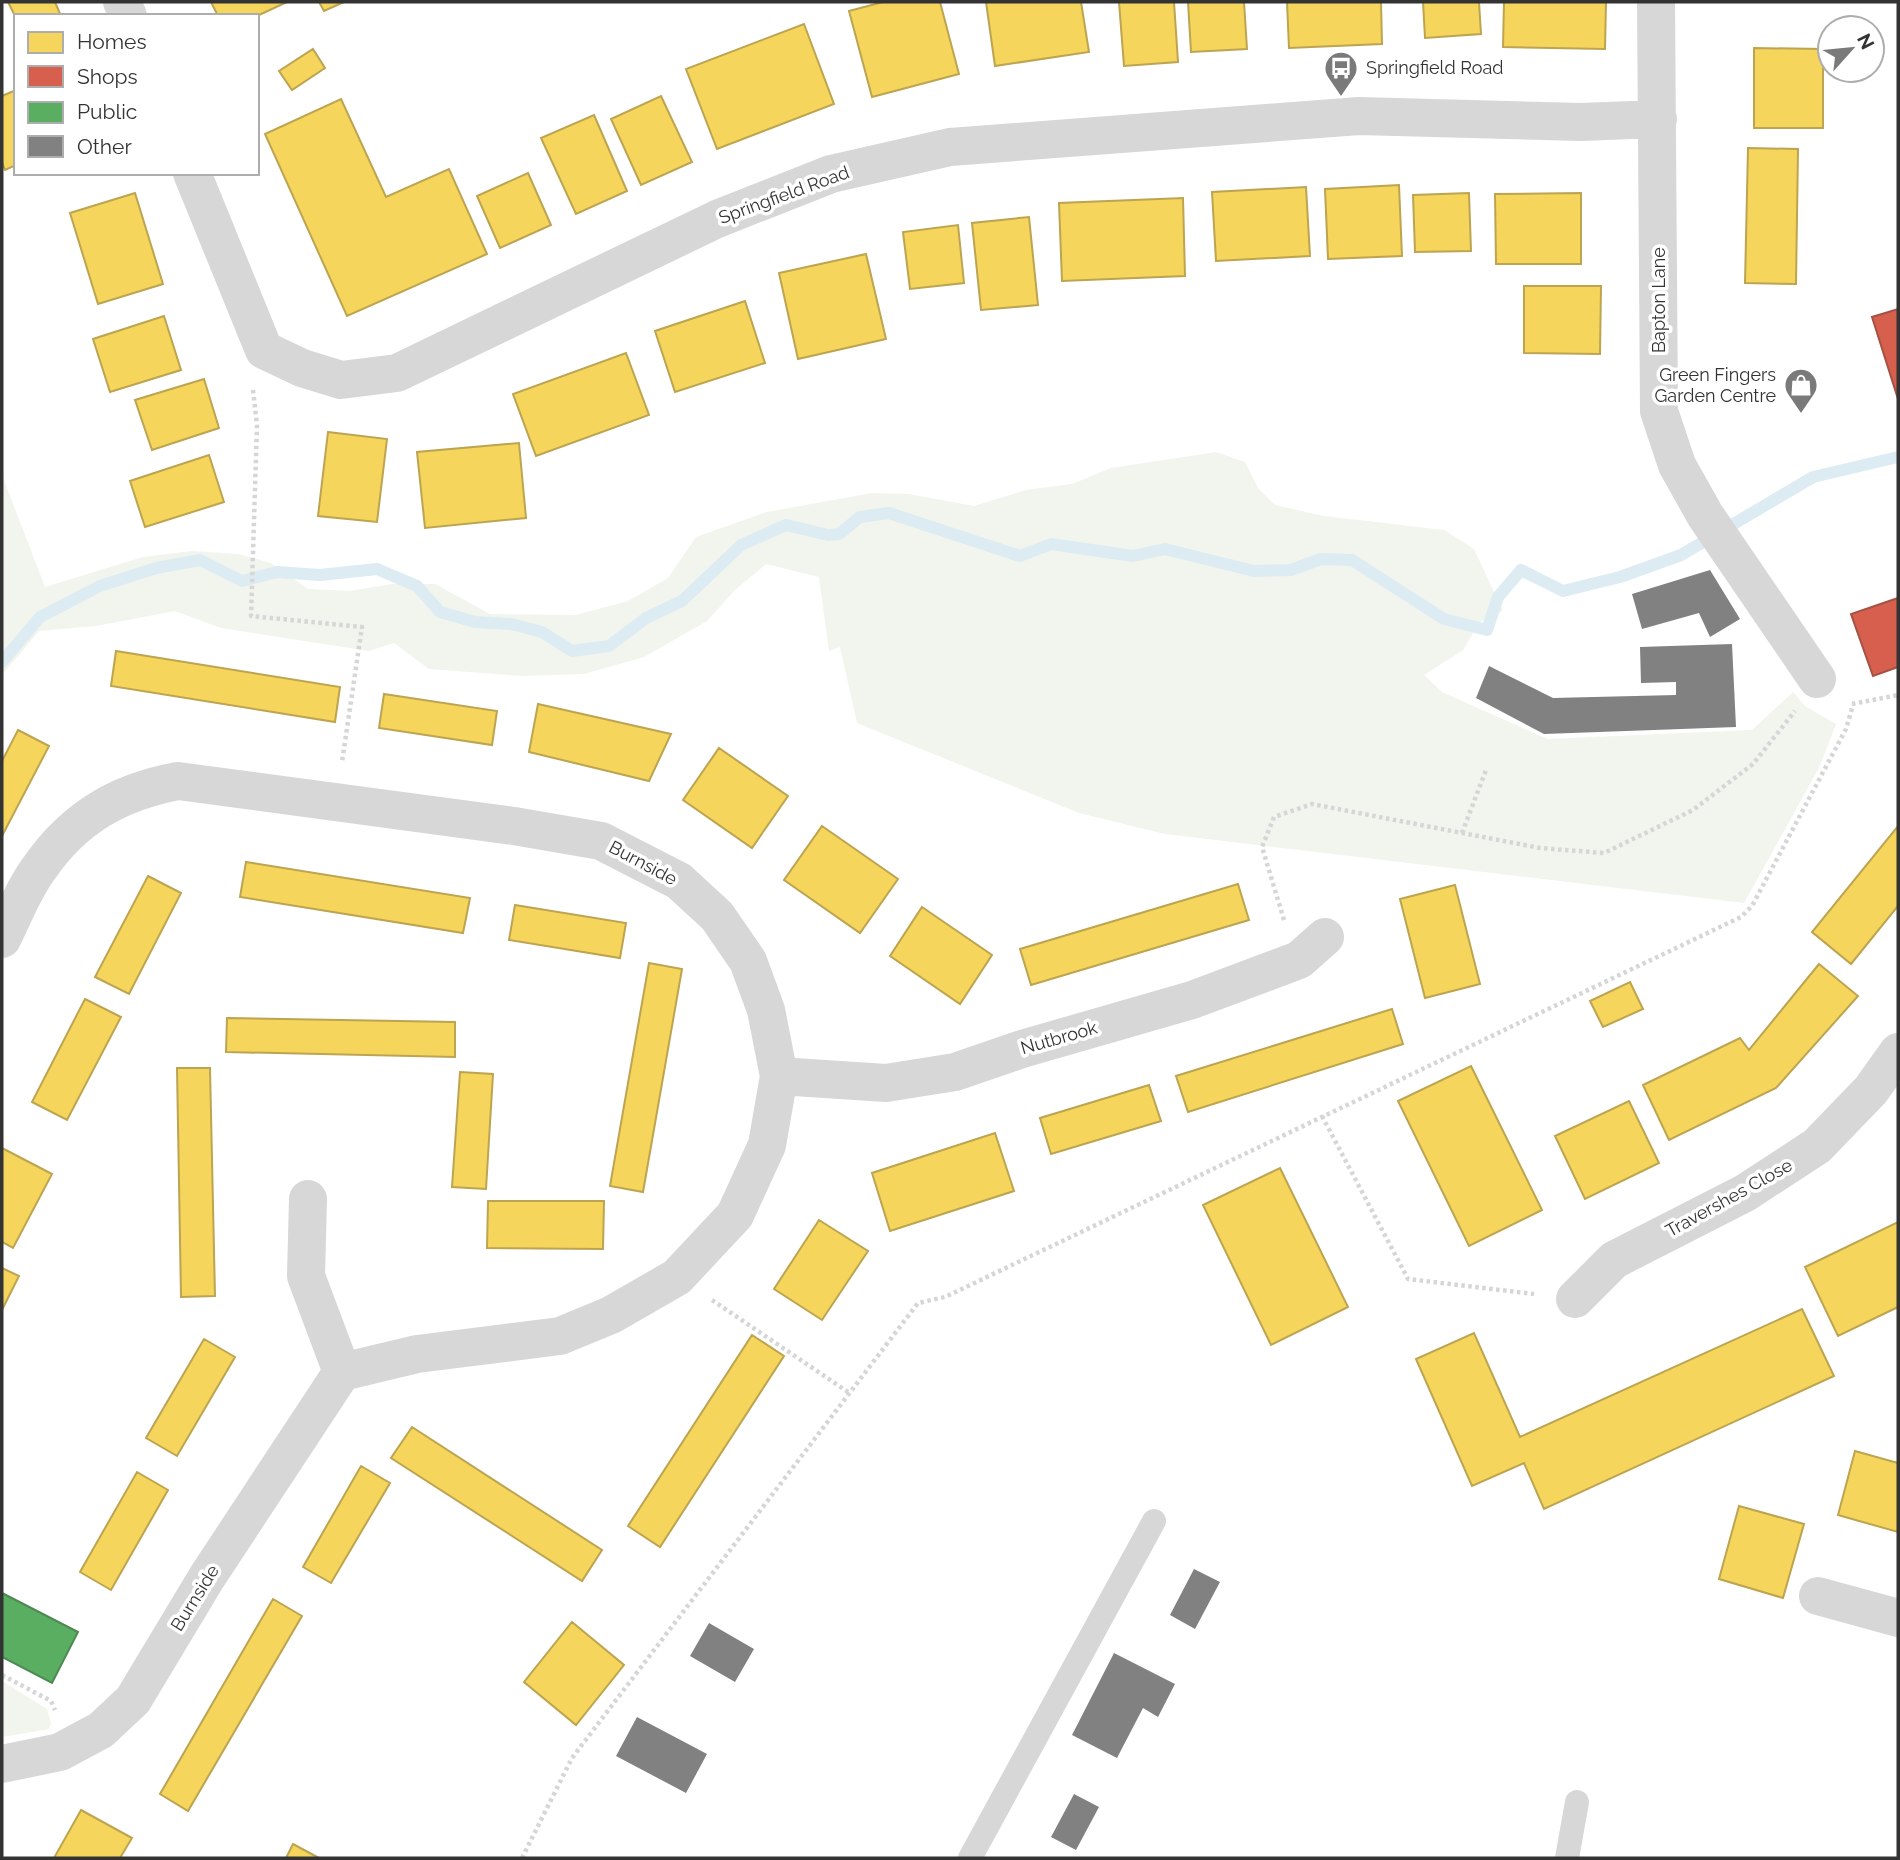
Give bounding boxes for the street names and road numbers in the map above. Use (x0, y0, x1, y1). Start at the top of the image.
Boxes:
street label: Springfield Road (716, 161, 852, 228)
street label: Bapton Lane (1648, 247, 1669, 353)
street label: Burnside (606, 836, 681, 889)
street label: Nutbrook (1018, 1016, 1100, 1058)
street label: Travershes Close (1662, 1154, 1796, 1241)
street label: Burnside (166, 1560, 223, 1635)

